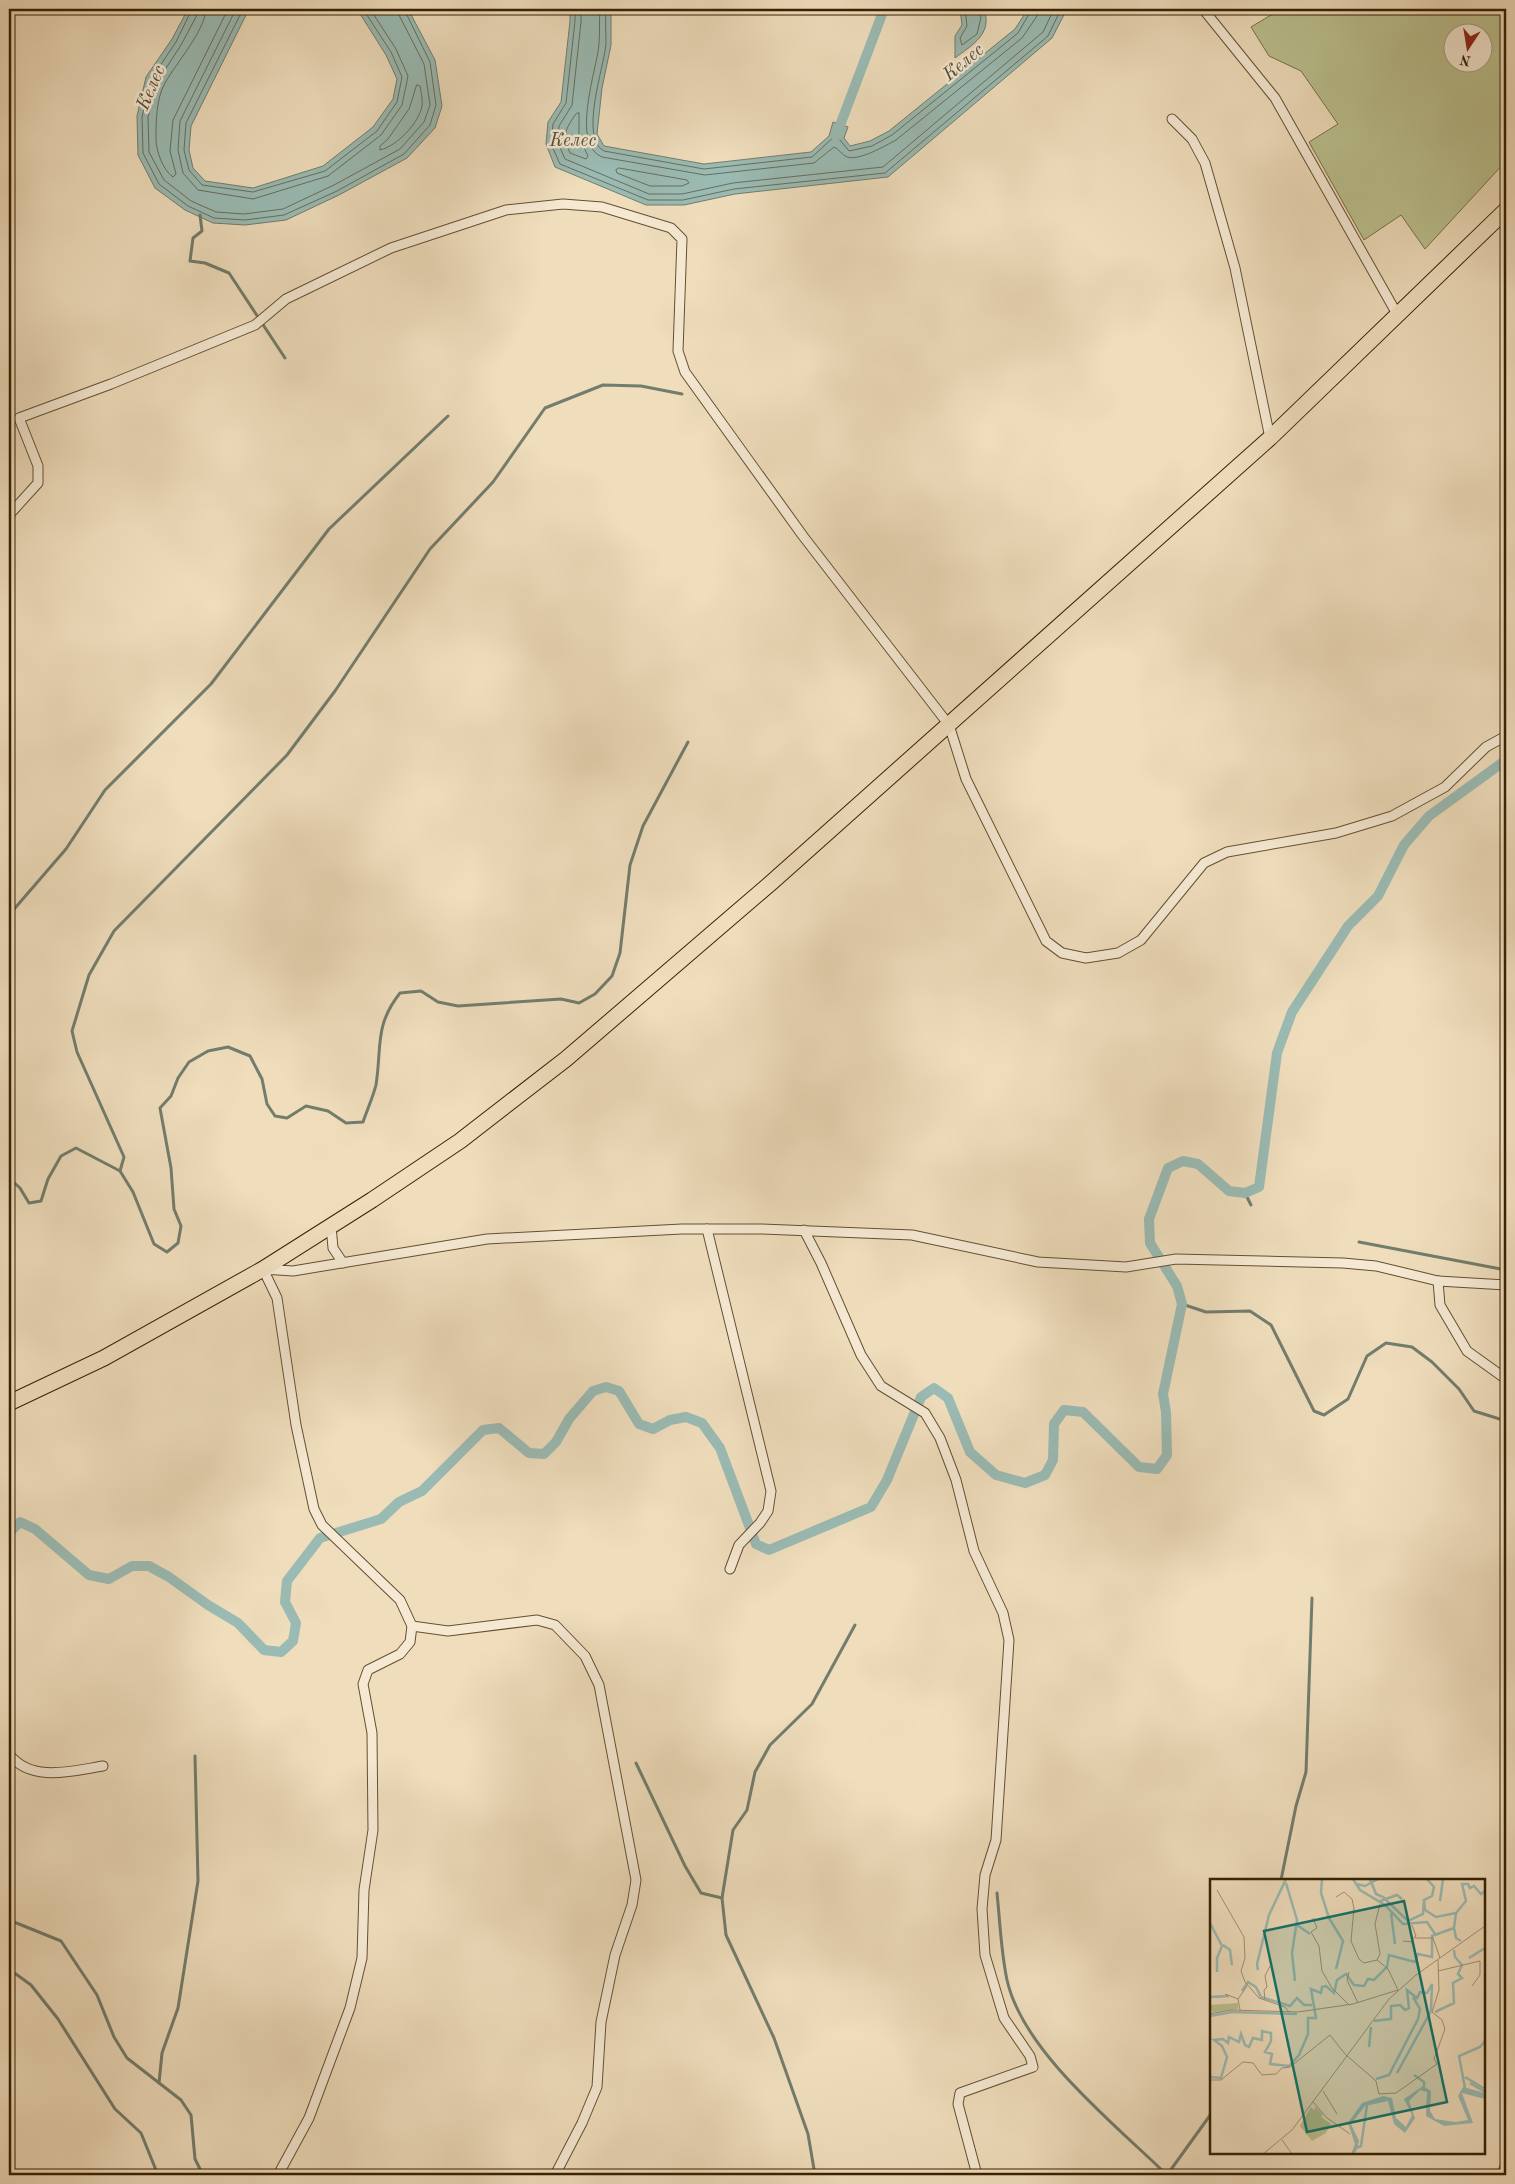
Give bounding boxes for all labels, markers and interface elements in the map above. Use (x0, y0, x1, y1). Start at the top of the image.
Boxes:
north arrow (1442, 22, 1492, 72)
water label: Келес (939, 41, 988, 86)
text: N (1459, 52, 1472, 68)
water label: Келес (134, 63, 170, 114)
water label: Келес (549, 132, 596, 151)
inset map (1210, 1879, 1485, 2154)

